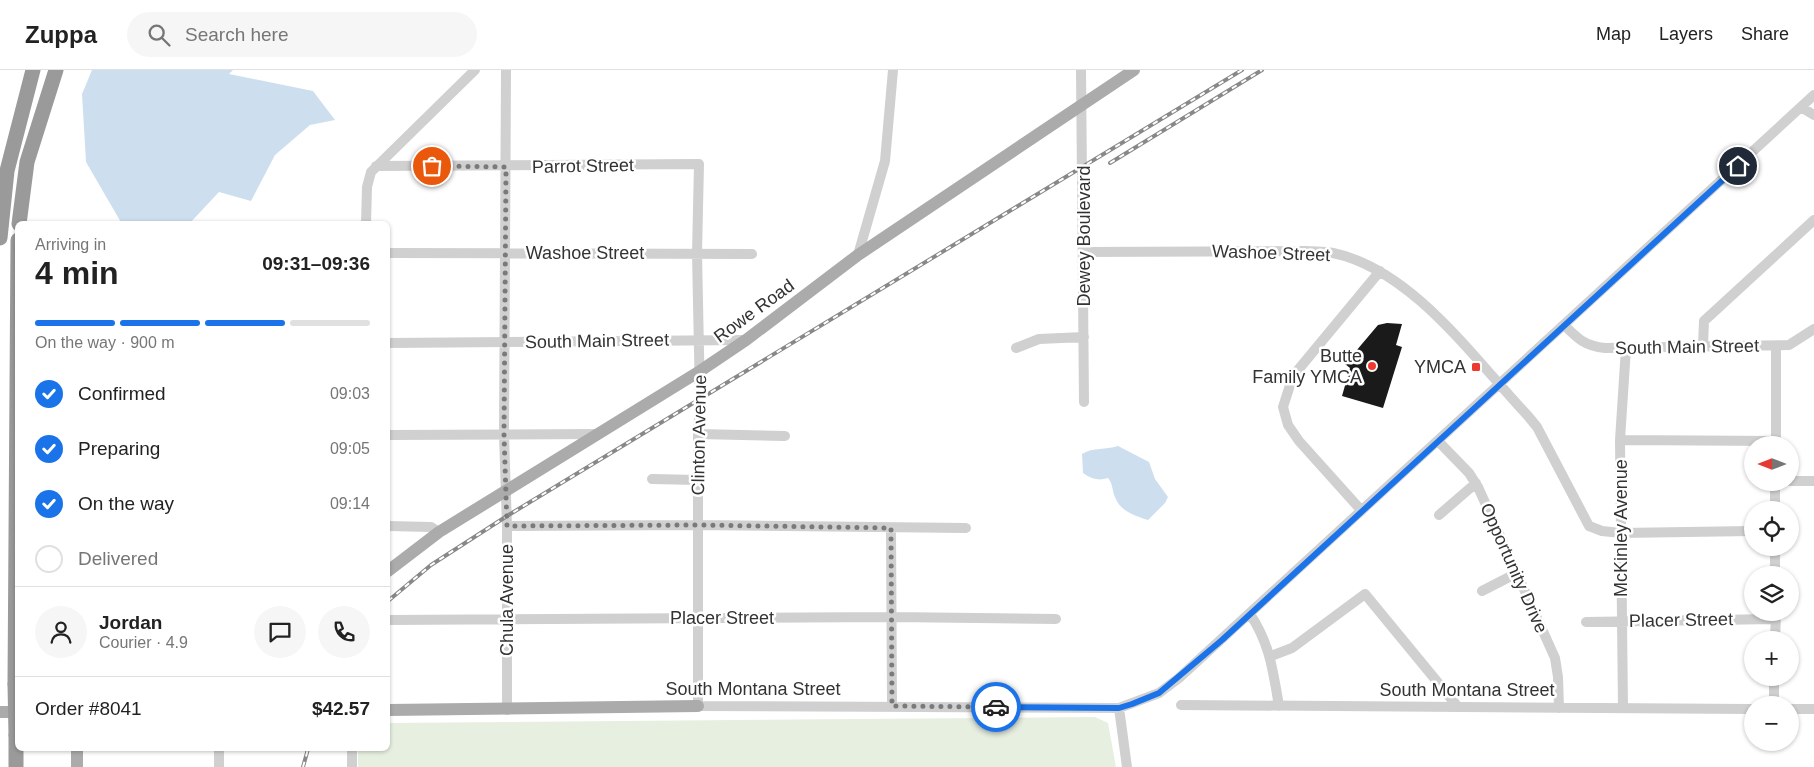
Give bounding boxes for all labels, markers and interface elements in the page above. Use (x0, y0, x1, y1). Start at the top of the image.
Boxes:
search box (127, 12, 477, 57)
text: Zuppa (25, 21, 97, 48)
icon: search (145, 21, 173, 49)
text: Search here (185, 24, 289, 45)
text: Map (1596, 24, 1631, 44)
text: Layers (1659, 24, 1713, 44)
text: Share (1741, 24, 1789, 44)
pin (411, 145, 453, 187)
pin (1717, 145, 1759, 187)
icon: bag (418, 152, 446, 180)
icon: home (1724, 152, 1752, 180)
street label: Parrot Street (532, 155, 634, 177)
street label: Dewey Boulevard (1074, 165, 1094, 307)
text: Arriving in (35, 236, 106, 253)
street label: Washoe Street (1211, 241, 1331, 265)
street label: Washoe Street (526, 243, 644, 263)
text: 09:31–09:36 (262, 253, 370, 274)
text: 4 min (35, 255, 119, 291)
street label: Rowe Road (710, 275, 798, 347)
street label: South Main Street (525, 330, 669, 352)
text: On the way · 900 m (35, 334, 175, 351)
street label: South Main Street (1615, 336, 1759, 358)
place label: Butte Family YMCA (1252, 346, 1362, 387)
place label: YMCA (1414, 357, 1466, 377)
marker: Butte Family YMCA (1366, 360, 1378, 372)
marker: YMCA (1470, 361, 1482, 373)
street label: Clinton Avenue (688, 374, 710, 496)
icon: check (35, 380, 63, 408)
text: Confirmed (78, 383, 166, 404)
text: 09:03 (330, 385, 370, 402)
icon: check (35, 435, 63, 463)
north arrow (1744, 436, 1799, 491)
map controls (1744, 436, 1799, 751)
text: Preparing (78, 438, 160, 459)
text: 09:05 (330, 440, 370, 457)
street label: McKinley Avenue (1611, 459, 1631, 597)
icon: check (35, 490, 63, 518)
text: On the way (78, 493, 174, 514)
text: 09:14 (330, 495, 370, 512)
street label: Opportunity Drive (1476, 500, 1552, 636)
button: locate (1744, 501, 1799, 556)
street label: Chula Avenue (497, 544, 517, 656)
text: Delivered (78, 548, 158, 569)
button: layers (1744, 566, 1799, 621)
button: person (35, 606, 87, 658)
button: chat (254, 606, 306, 658)
button: phone (318, 606, 370, 658)
street label: Placer Street (670, 608, 774, 628)
street label: Placer Street (1629, 609, 1733, 631)
text: Jordan (99, 612, 162, 633)
button: + (1744, 631, 1799, 686)
text: Courier · 4.9 (99, 634, 188, 651)
street label: South Montana Street (665, 679, 841, 699)
street label: South Montana Street (1379, 680, 1555, 700)
courier (971, 682, 1021, 732)
icon: car (982, 693, 1010, 721)
button: − (1744, 696, 1799, 751)
text: Order #8041 (35, 698, 142, 719)
text: $42.57 (312, 698, 370, 719)

